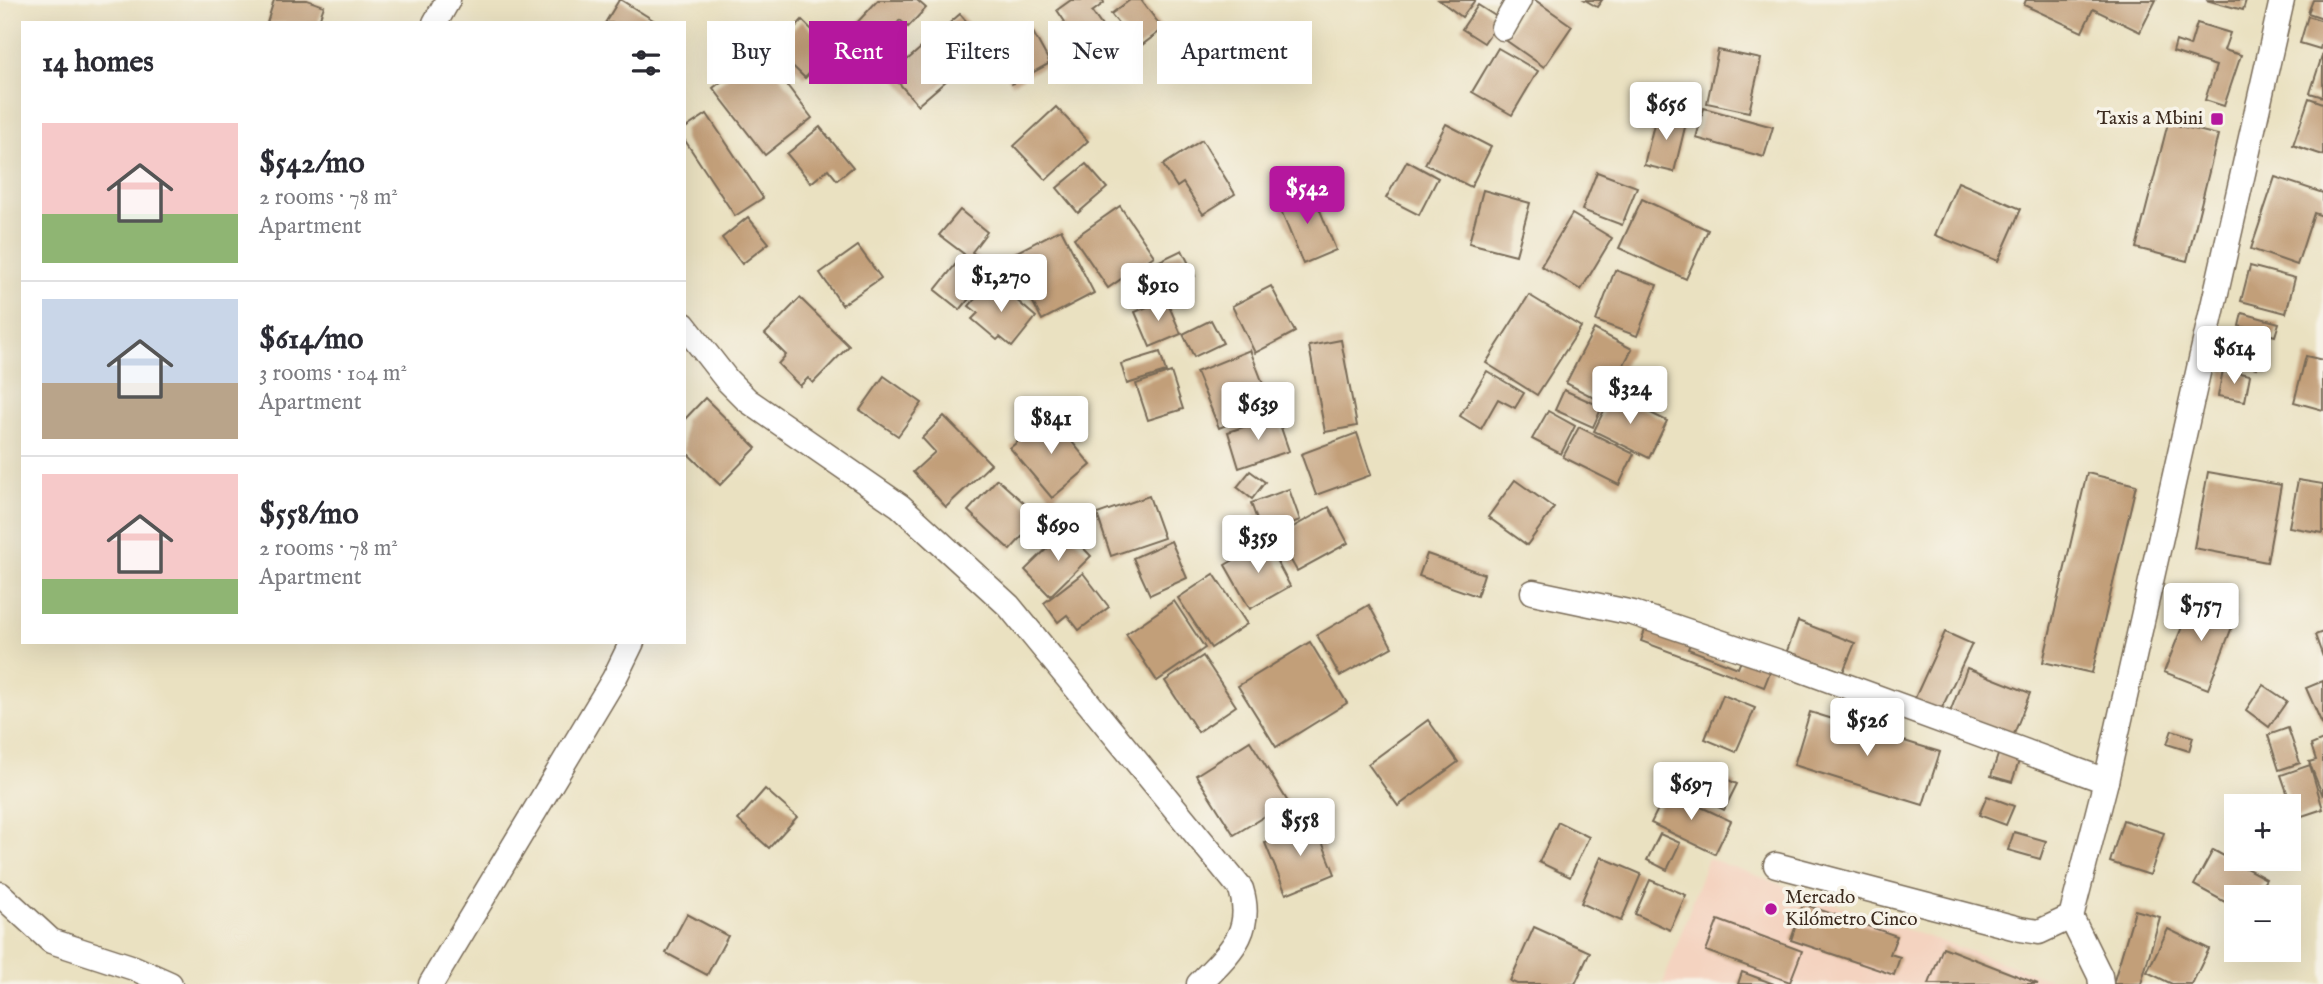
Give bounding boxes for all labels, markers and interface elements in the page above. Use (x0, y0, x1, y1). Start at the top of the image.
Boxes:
chip: Buy (707, 21, 795, 84)
chip: Rent (809, 21, 907, 84)
chip: Filters (921, 21, 1034, 84)
chip: New (1048, 21, 1143, 84)
chip: Apartment (1157, 21, 1312, 84)
text: 14 homes (42, 44, 154, 82)
icon: filters (627, 44, 665, 82)
pin: $656 (1625, 82, 1707, 142)
text: $656 (1646, 90, 1686, 119)
place label: Taxis a Mbini (2097, 107, 2203, 131)
marker: Taxis a Mbini (2209, 111, 2225, 127)
text: $542/mo (259, 145, 365, 183)
icon: home (98, 151, 182, 235)
pin: $542 (1266, 166, 1348, 226)
text: $542 (1285, 174, 1329, 203)
text: 2 rooms · 78 m² (259, 183, 398, 212)
text: Apartment (259, 212, 362, 241)
pin: $1,270 (944, 254, 1058, 314)
text: $1,270 (971, 262, 1031, 291)
pin: $910 (1117, 264, 1199, 323)
text: $910 (1137, 271, 1179, 300)
text: $614/mo (259, 321, 363, 359)
pin: $614 (2193, 326, 2275, 386)
icon: home (98, 327, 182, 411)
text: $614 (2213, 334, 2255, 363)
text: 3 rooms · 104 m² (259, 359, 407, 388)
pin: $324 (1589, 366, 1671, 426)
text: $324 (1608, 374, 1652, 403)
pin: $639 (1217, 382, 1299, 442)
text: Apartment (259, 388, 362, 417)
text: $639 (1237, 390, 1279, 419)
pin: $841 (1010, 396, 1092, 456)
text: $841 (1030, 404, 1072, 433)
text: $558/mo (259, 496, 359, 534)
icon: home (98, 502, 182, 586)
pin: $690 (1017, 504, 1099, 563)
text: $690 (1036, 511, 1080, 540)
pin: $359 (1217, 516, 1299, 575)
text: $359 (1238, 523, 1278, 552)
text: 2 rooms · 78 m² (259, 534, 398, 563)
text: Apartment (259, 563, 362, 592)
pin: $757 (2160, 584, 2242, 643)
text: $757 (2180, 591, 2222, 620)
pin: $526 (1826, 698, 1908, 758)
text: $526 (1846, 706, 1888, 735)
pin: $697 (1650, 762, 1732, 822)
text: $697 (1669, 770, 1713, 799)
map controls (2224, 794, 2301, 962)
button: + (2224, 794, 2301, 871)
pin: $558 (1259, 798, 1341, 858)
text: $558 (1281, 806, 1319, 835)
button: − (2224, 885, 2301, 962)
place label: Mercado Kilómetro Cinco (1785, 886, 1918, 932)
marker: Mercado Kilómetro Cinco (1763, 901, 1779, 917)

